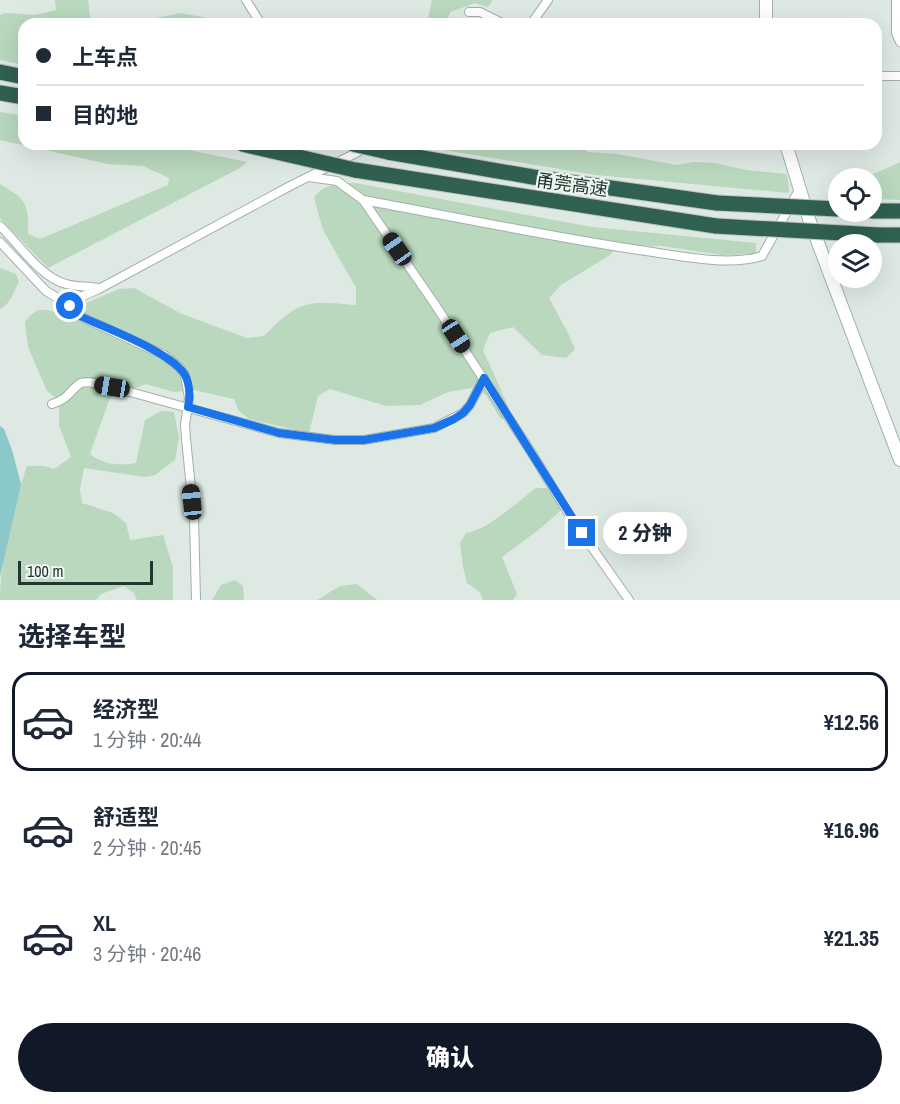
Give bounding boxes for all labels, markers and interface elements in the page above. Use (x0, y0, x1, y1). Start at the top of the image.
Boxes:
text: 上车点 (72, 42, 138, 72)
text: 目的地 (72, 100, 138, 130)
street label: 甬莞高速 (535, 167, 609, 202)
map controls (828, 168, 882, 288)
button: locate (828, 168, 882, 222)
car (379, 229, 415, 269)
button: layers (828, 234, 882, 288)
route start (56, 292, 83, 319)
car (439, 316, 473, 356)
car (93, 375, 131, 399)
car (181, 483, 203, 521)
callout: 2 分钟 (603, 512, 687, 554)
route end (568, 519, 595, 546)
text: 2 分钟 (618, 519, 672, 546)
scale bar (18, 558, 153, 586)
text: 100 m (27, 560, 63, 582)
text: 选择车型 (18, 618, 126, 654)
text: 经济型 (93, 694, 159, 724)
icon: car (21, 695, 75, 749)
text: ¥12.56 (824, 707, 879, 737)
text: 1 分钟 · 20:44 (93, 726, 201, 753)
text: 舒适型 (93, 802, 159, 832)
icon: car (21, 803, 75, 857)
text: ¥16.96 (824, 815, 879, 845)
text: 2 分钟 · 20:45 (93, 834, 201, 861)
text: XL (93, 908, 116, 938)
icon: car (21, 911, 75, 965)
text: ¥21.35 (824, 923, 879, 953)
text: 3 分钟 · 20:46 (93, 940, 201, 967)
button: 确认 (18, 1023, 882, 1092)

